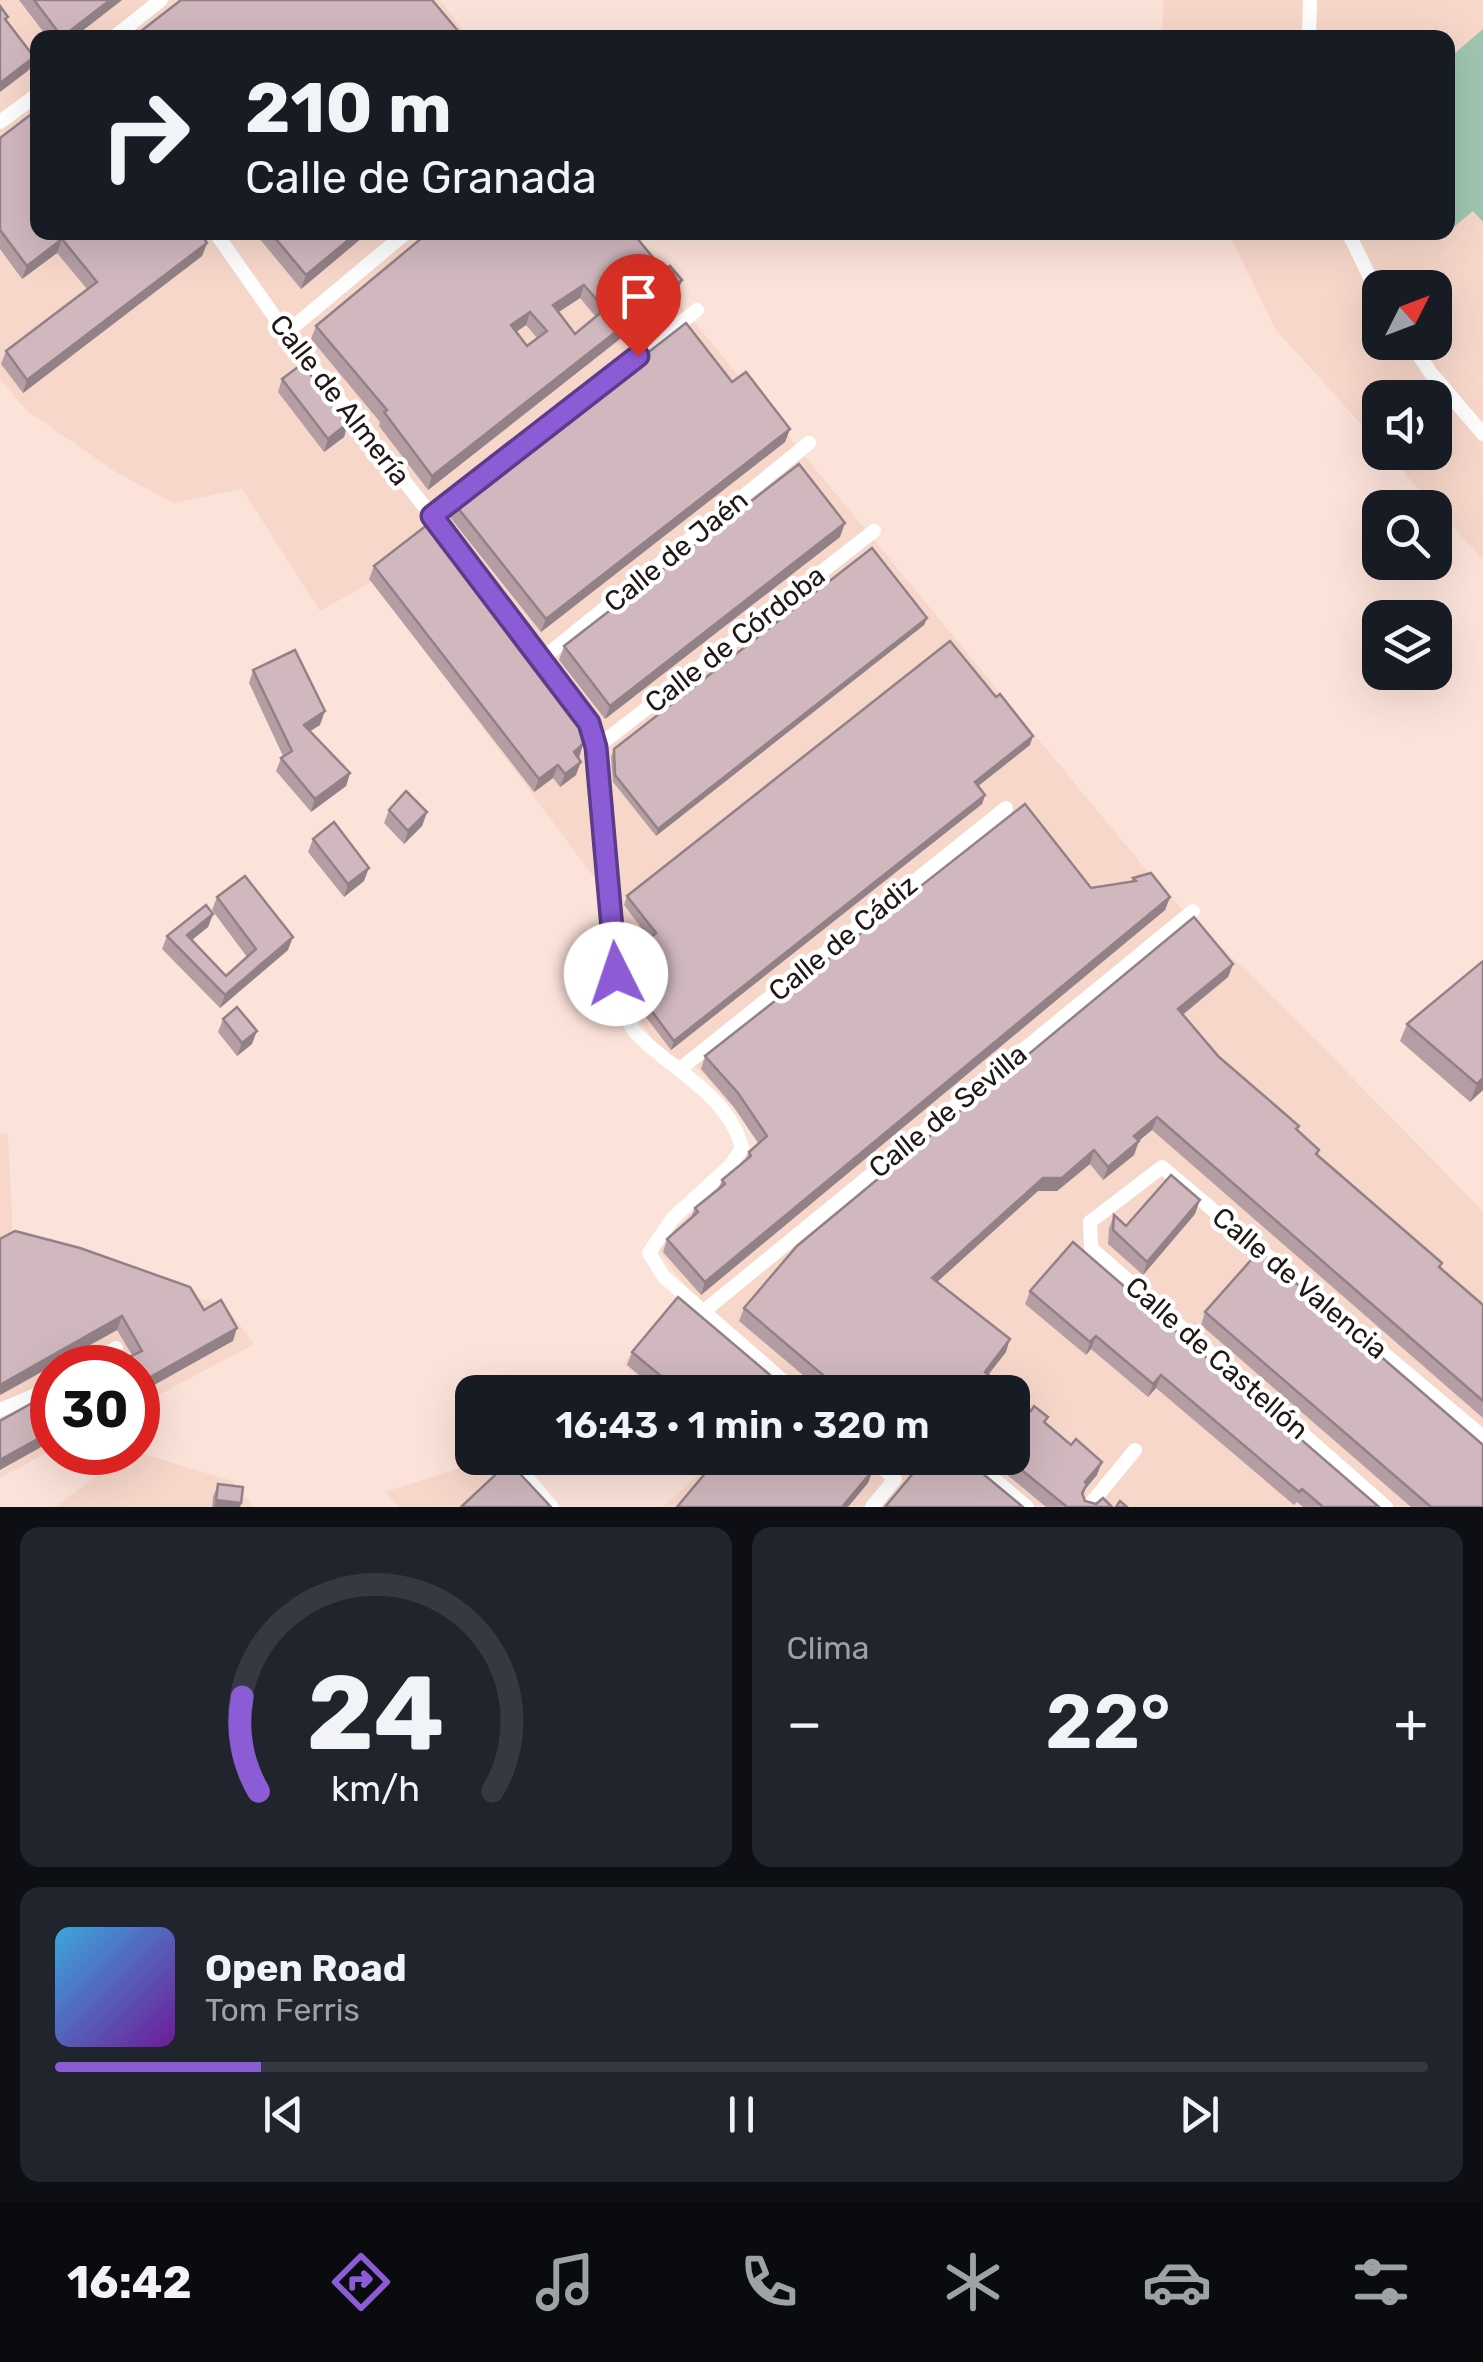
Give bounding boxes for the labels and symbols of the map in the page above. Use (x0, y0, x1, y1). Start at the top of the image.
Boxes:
pin (596, 254, 681, 357)
north arrow (1362, 270, 1452, 360)
street label: Calle de Almería (263, 308, 417, 492)
street label: Calle de Jaén (598, 483, 754, 619)
street label: Calle de Córdoba (638, 558, 832, 720)
street label: Calle de Cádiz (762, 868, 924, 1008)
position arrow (564, 922, 668, 1026)
street label: Calle de Sevilla (862, 1037, 1034, 1185)
street label: Calle de Valencia (1206, 1200, 1394, 1366)
street label: Calle de Castellón (1119, 1270, 1315, 1446)
speed limit sign: 30 (30, 1345, 160, 1475)

